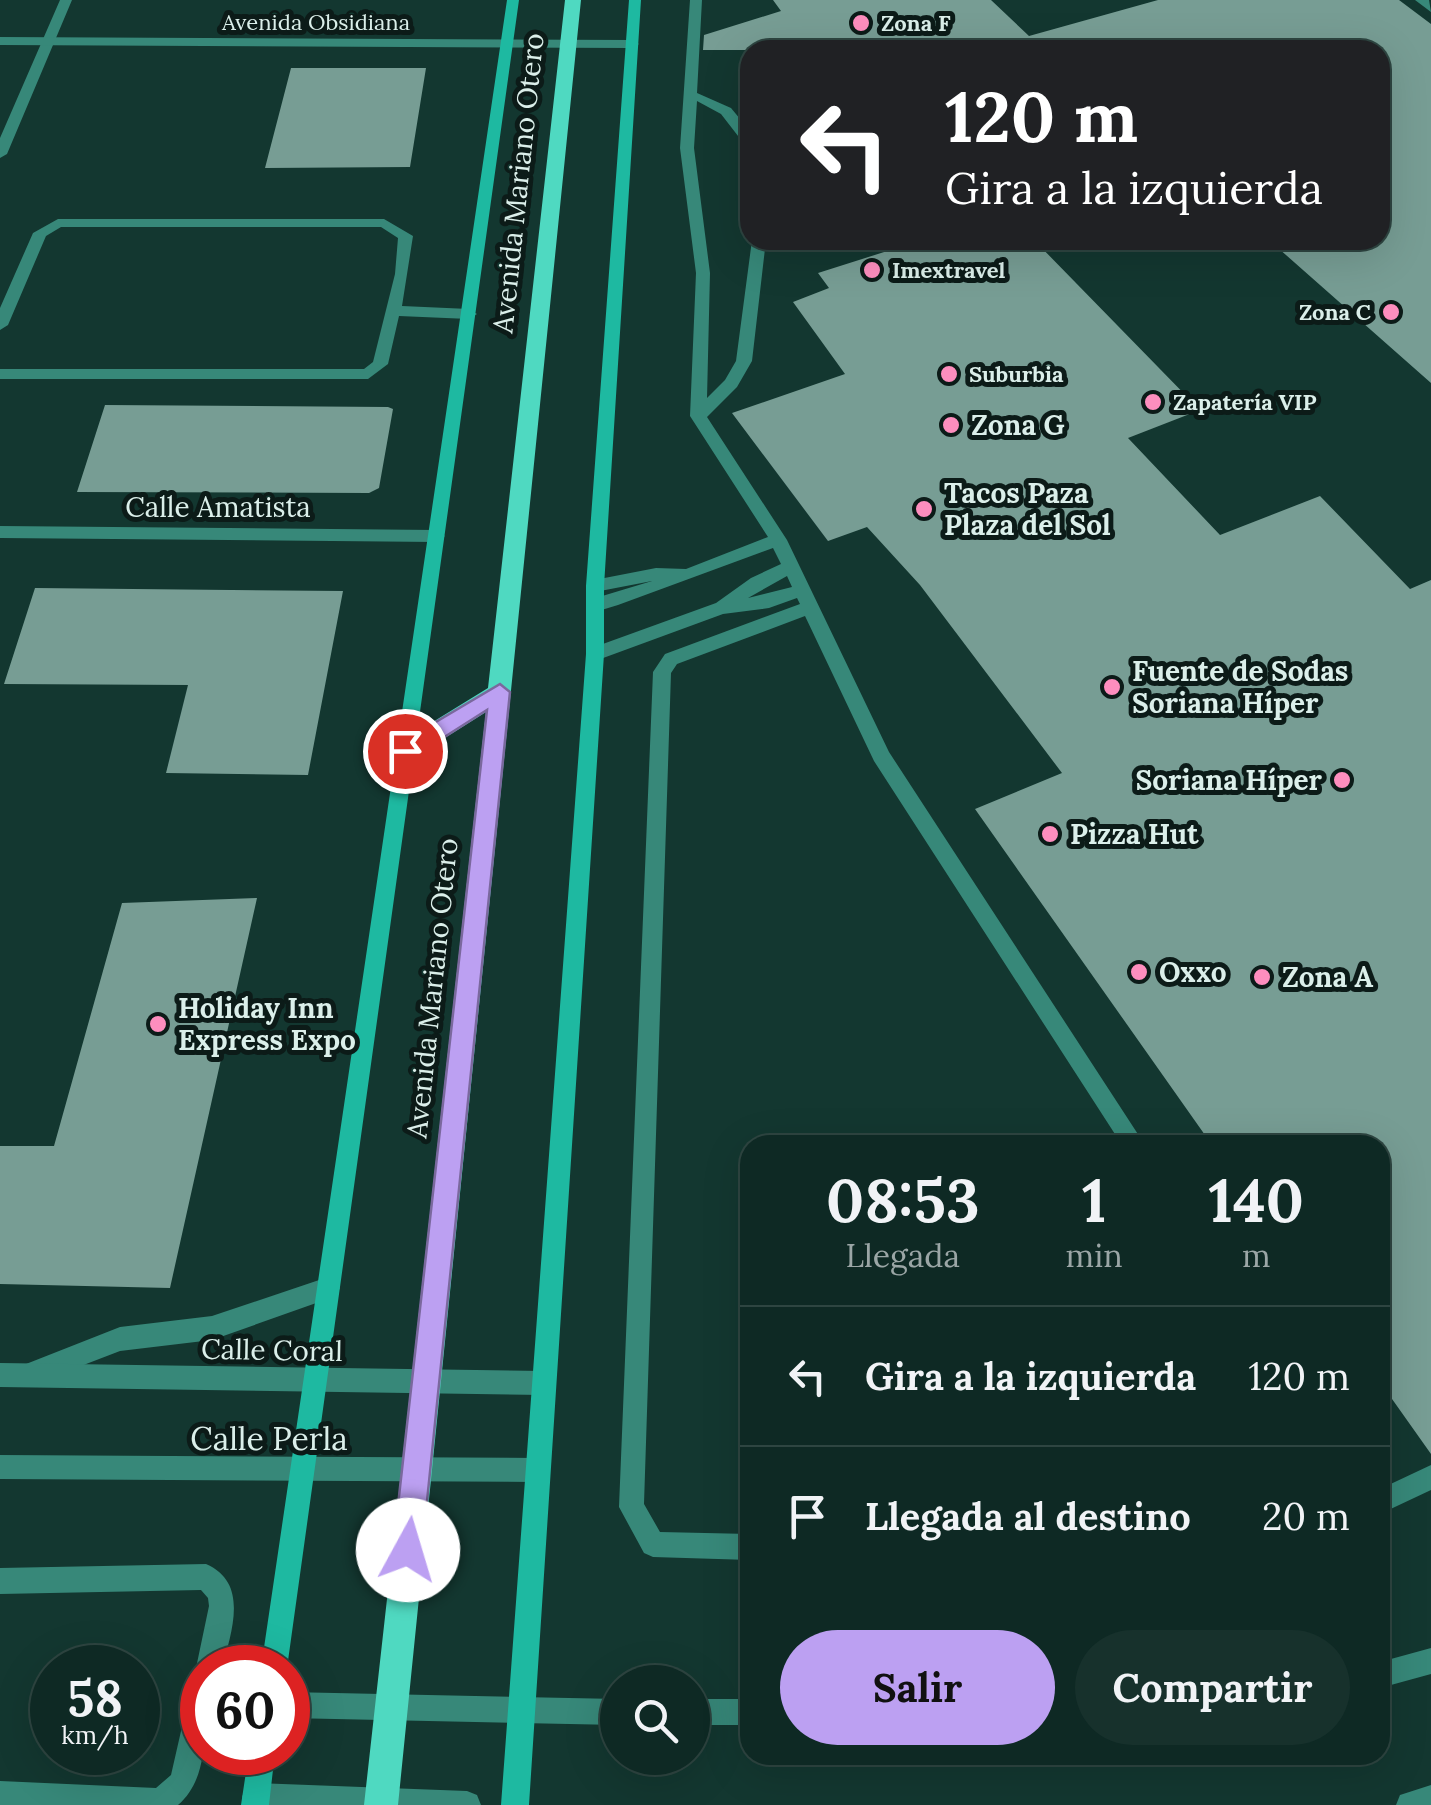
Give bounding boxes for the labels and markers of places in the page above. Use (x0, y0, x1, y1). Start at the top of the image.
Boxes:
place label: Zona F (881, 9, 951, 37)
marker: Zona F (850, 12, 872, 34)
place label: Imextravel (892, 256, 1006, 284)
marker: Imextravel (861, 259, 883, 281)
place label: Zona C (1299, 298, 1371, 326)
marker: Zona C (1380, 301, 1402, 323)
place label: Suburbia (969, 360, 1064, 388)
marker: Suburbia (938, 363, 960, 385)
place label: Zapatería VIP (1173, 388, 1317, 416)
marker: Zapatería VIP (1142, 391, 1164, 413)
place label: Zona G (971, 407, 1065, 443)
marker: Zona G (940, 414, 962, 436)
place label: Tacos Paza Plaza del Sol (944, 475, 1111, 543)
marker: Tacos Paza Plaza del Sol (913, 498, 935, 520)
place label: Fuente de Sodas Soriana Híper (1132, 653, 1348, 721)
marker: Fuente de Sodas Soriana Híper (1101, 676, 1123, 698)
pin (363, 709, 448, 794)
place label: Soriana Híper (1135, 762, 1323, 798)
marker: Soriana Híper (1331, 769, 1353, 791)
place label: Pizza Hut (1070, 816, 1199, 852)
marker: Pizza Hut (1039, 823, 1061, 845)
place label: Oxxo (1159, 954, 1227, 990)
place label: Zona A (1282, 959, 1373, 995)
marker: Oxxo (1128, 961, 1150, 983)
marker: Zona A (1251, 966, 1273, 988)
place label: Holiday Inn Express Expo (178, 990, 356, 1058)
marker: Holiday Inn Express Expo (147, 1013, 169, 1035)

